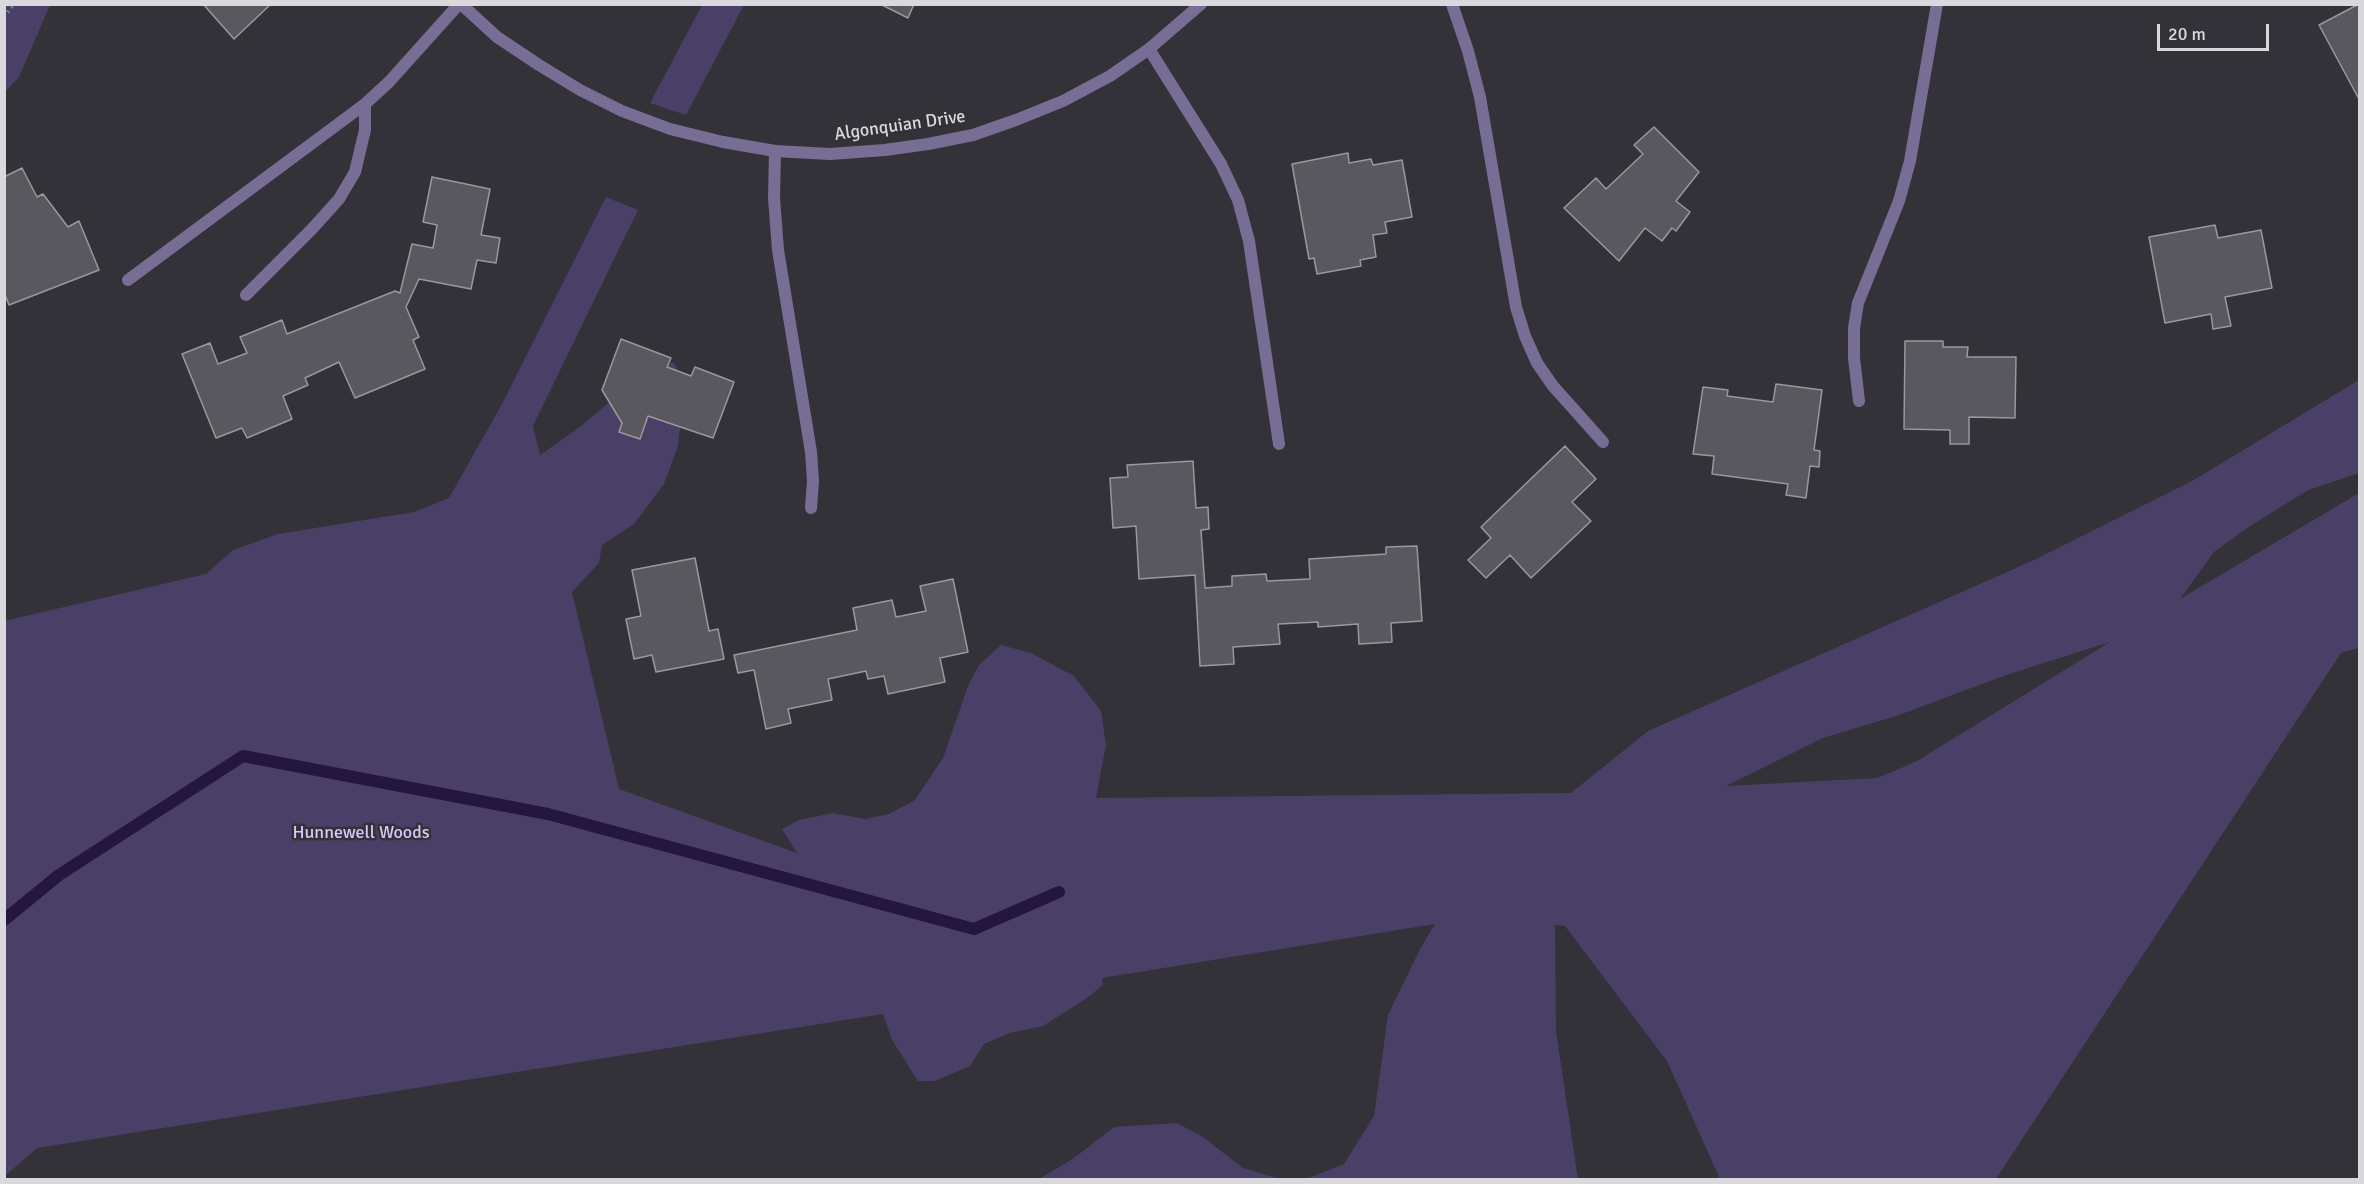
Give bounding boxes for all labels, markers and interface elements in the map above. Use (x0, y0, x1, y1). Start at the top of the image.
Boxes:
scale bar (2160, 12, 2272, 50)
text: 20 m (2168, 23, 2206, 45)
street label: Algonquian Drive (833, 106, 967, 146)
park label: Hunnewell Woods (292, 822, 430, 844)

